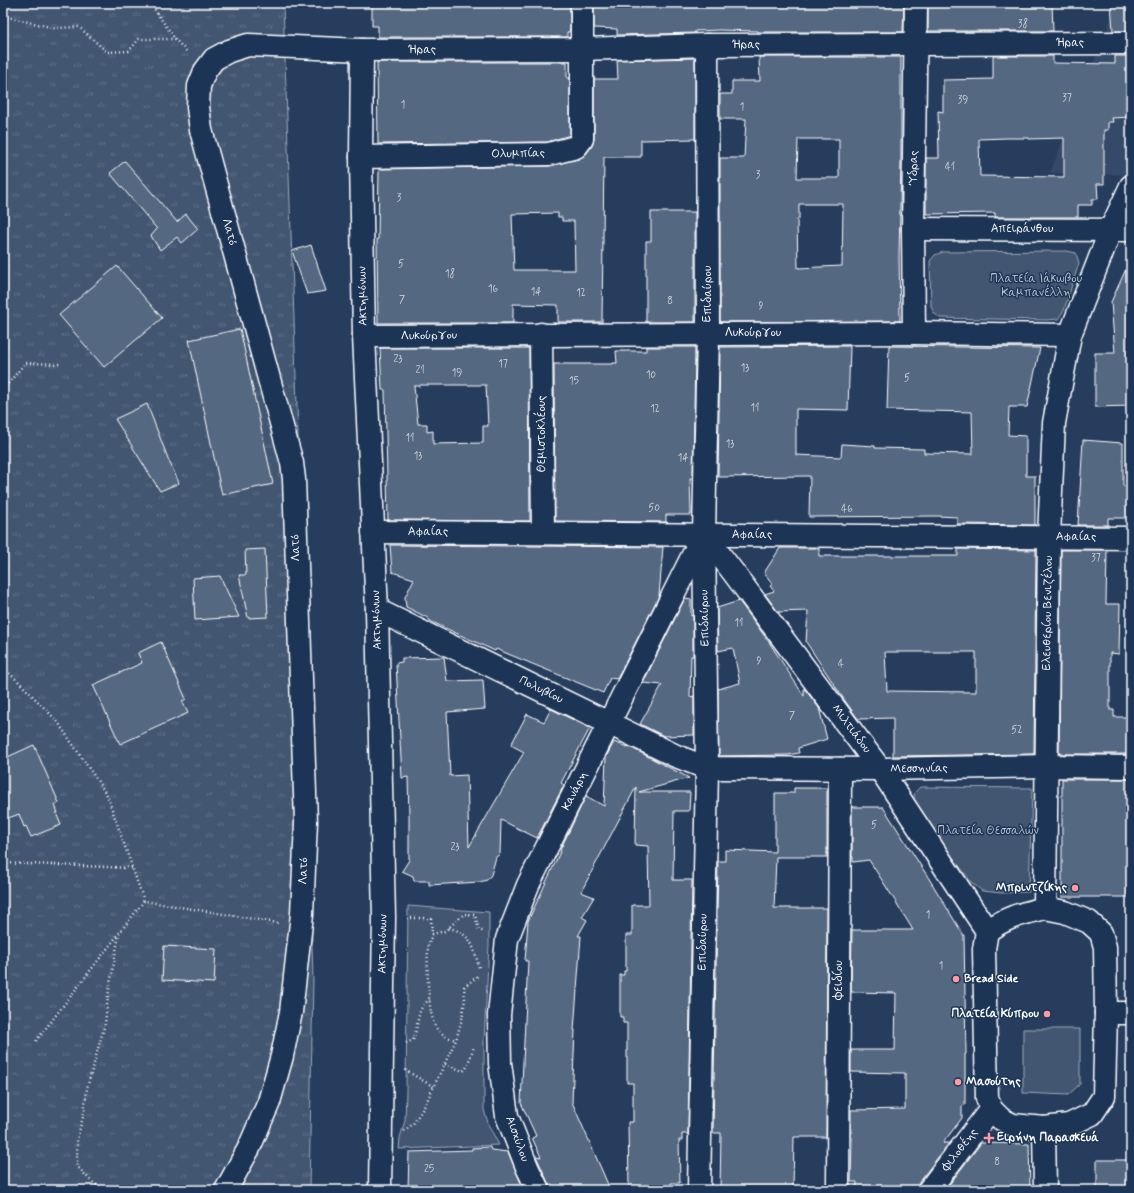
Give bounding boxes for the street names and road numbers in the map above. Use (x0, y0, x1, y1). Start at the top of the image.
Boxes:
street label: Ήρας (1056, 35, 1084, 51)
street label: Ήρας (732, 37, 760, 53)
street label: Ήρας (408, 42, 436, 58)
street label: Ολυμπίας (491, 146, 545, 162)
street label: Ύδρας (906, 150, 922, 186)
street label: Λατό (218, 217, 240, 247)
street label: Απειράνθου (991, 221, 1054, 237)
street label: Επιδαύρου (700, 265, 716, 322)
street label: Ακτημόνων (354, 266, 372, 326)
street label: Λυκούργου (725, 325, 782, 341)
street label: Λυκούργου (401, 327, 458, 344)
street label: Θεμιστοκλέους (533, 396, 550, 472)
street label: Αφαίας (408, 524, 448, 540)
street label: Αφαίας (732, 527, 772, 543)
street label: Αφαίας (1056, 529, 1096, 545)
street label: Λατό (288, 534, 304, 562)
street label: Ελευθερίου Βενιζέλου (1038, 555, 1057, 671)
street label: Επιδαύρου (696, 589, 713, 646)
street label: Ακτημόνων (368, 590, 386, 650)
street label: Πολυβίου (516, 672, 566, 708)
street label: Μιλτιάδου (827, 701, 875, 757)
street label: Μεσσηνίας (890, 760, 948, 778)
street label: Κανάρη (558, 769, 592, 813)
street label: Λατό (296, 857, 312, 885)
street label: Επιδαύρου (695, 913, 712, 970)
street label: Ακτημόνων (374, 914, 392, 974)
street label: Φειδίου (831, 960, 847, 1001)
street label: Αισχύλου (501, 1114, 533, 1165)
street label: Φιλοθέης (937, 1125, 982, 1175)

